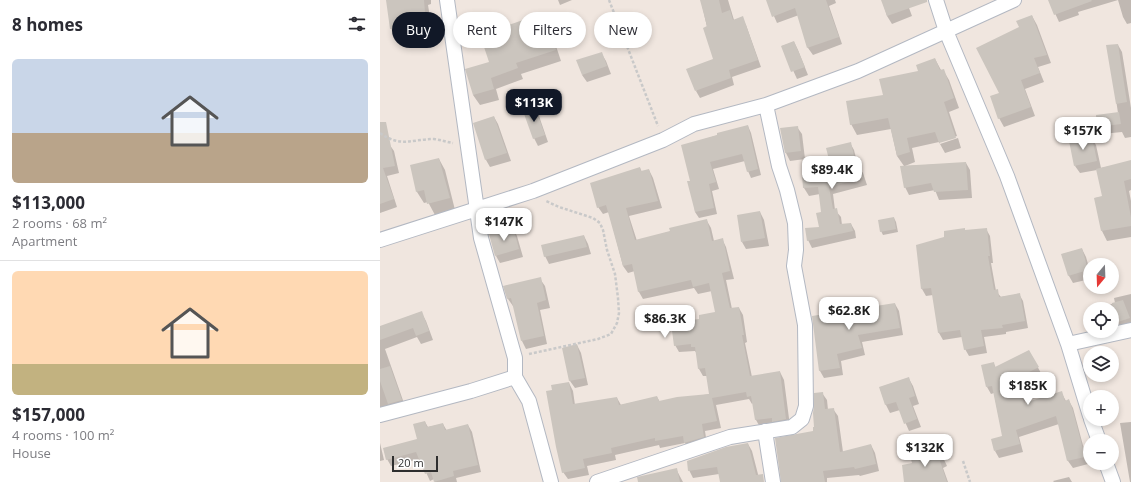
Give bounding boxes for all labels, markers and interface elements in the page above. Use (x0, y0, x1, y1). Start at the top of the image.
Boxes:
chip: Buy (392, 12, 445, 48)
chip: Rent (453, 12, 511, 48)
chip: Filters (519, 12, 586, 48)
chip: New (594, 12, 652, 48)
text: 8 homes (12, 13, 83, 36)
icon: filters (346, 13, 368, 35)
icon: home (154, 85, 226, 157)
pin: $113K (506, 89, 562, 123)
text: $113K (515, 93, 553, 111)
pin: $157K (1055, 117, 1111, 151)
text: $157K (1064, 121, 1102, 139)
pin: $89.4K (799, 156, 865, 190)
text: $89.4K (811, 160, 853, 178)
text: $113,000 (12, 191, 85, 214)
pin: $147K (476, 208, 532, 242)
text: $147K (485, 212, 523, 230)
text: 2 rooms · 68 m² (12, 214, 107, 232)
text: Apartment (12, 232, 77, 250)
north arrow (1083, 258, 1119, 294)
map controls (1083, 258, 1119, 470)
icon: home (154, 297, 226, 369)
pin: $62.8K (816, 297, 882, 331)
text: $62.8K (828, 301, 870, 319)
button: locate (1083, 302, 1119, 338)
pin: $86.3K (632, 305, 698, 339)
text: $86.3K (644, 309, 686, 327)
button: layers (1083, 346, 1119, 382)
pin: $185K (1000, 372, 1056, 406)
text: $185K (1009, 376, 1047, 394)
button: + (1083, 390, 1119, 426)
text: $157,000 (12, 403, 85, 426)
text: 4 rooms · 100 m² (12, 426, 114, 444)
pin: $132K (897, 434, 953, 468)
button: − (1083, 434, 1119, 470)
text: $132K (906, 438, 944, 456)
text: House (12, 444, 51, 462)
scale bar (392, 454, 438, 473)
text: 20 m (398, 455, 424, 470)

